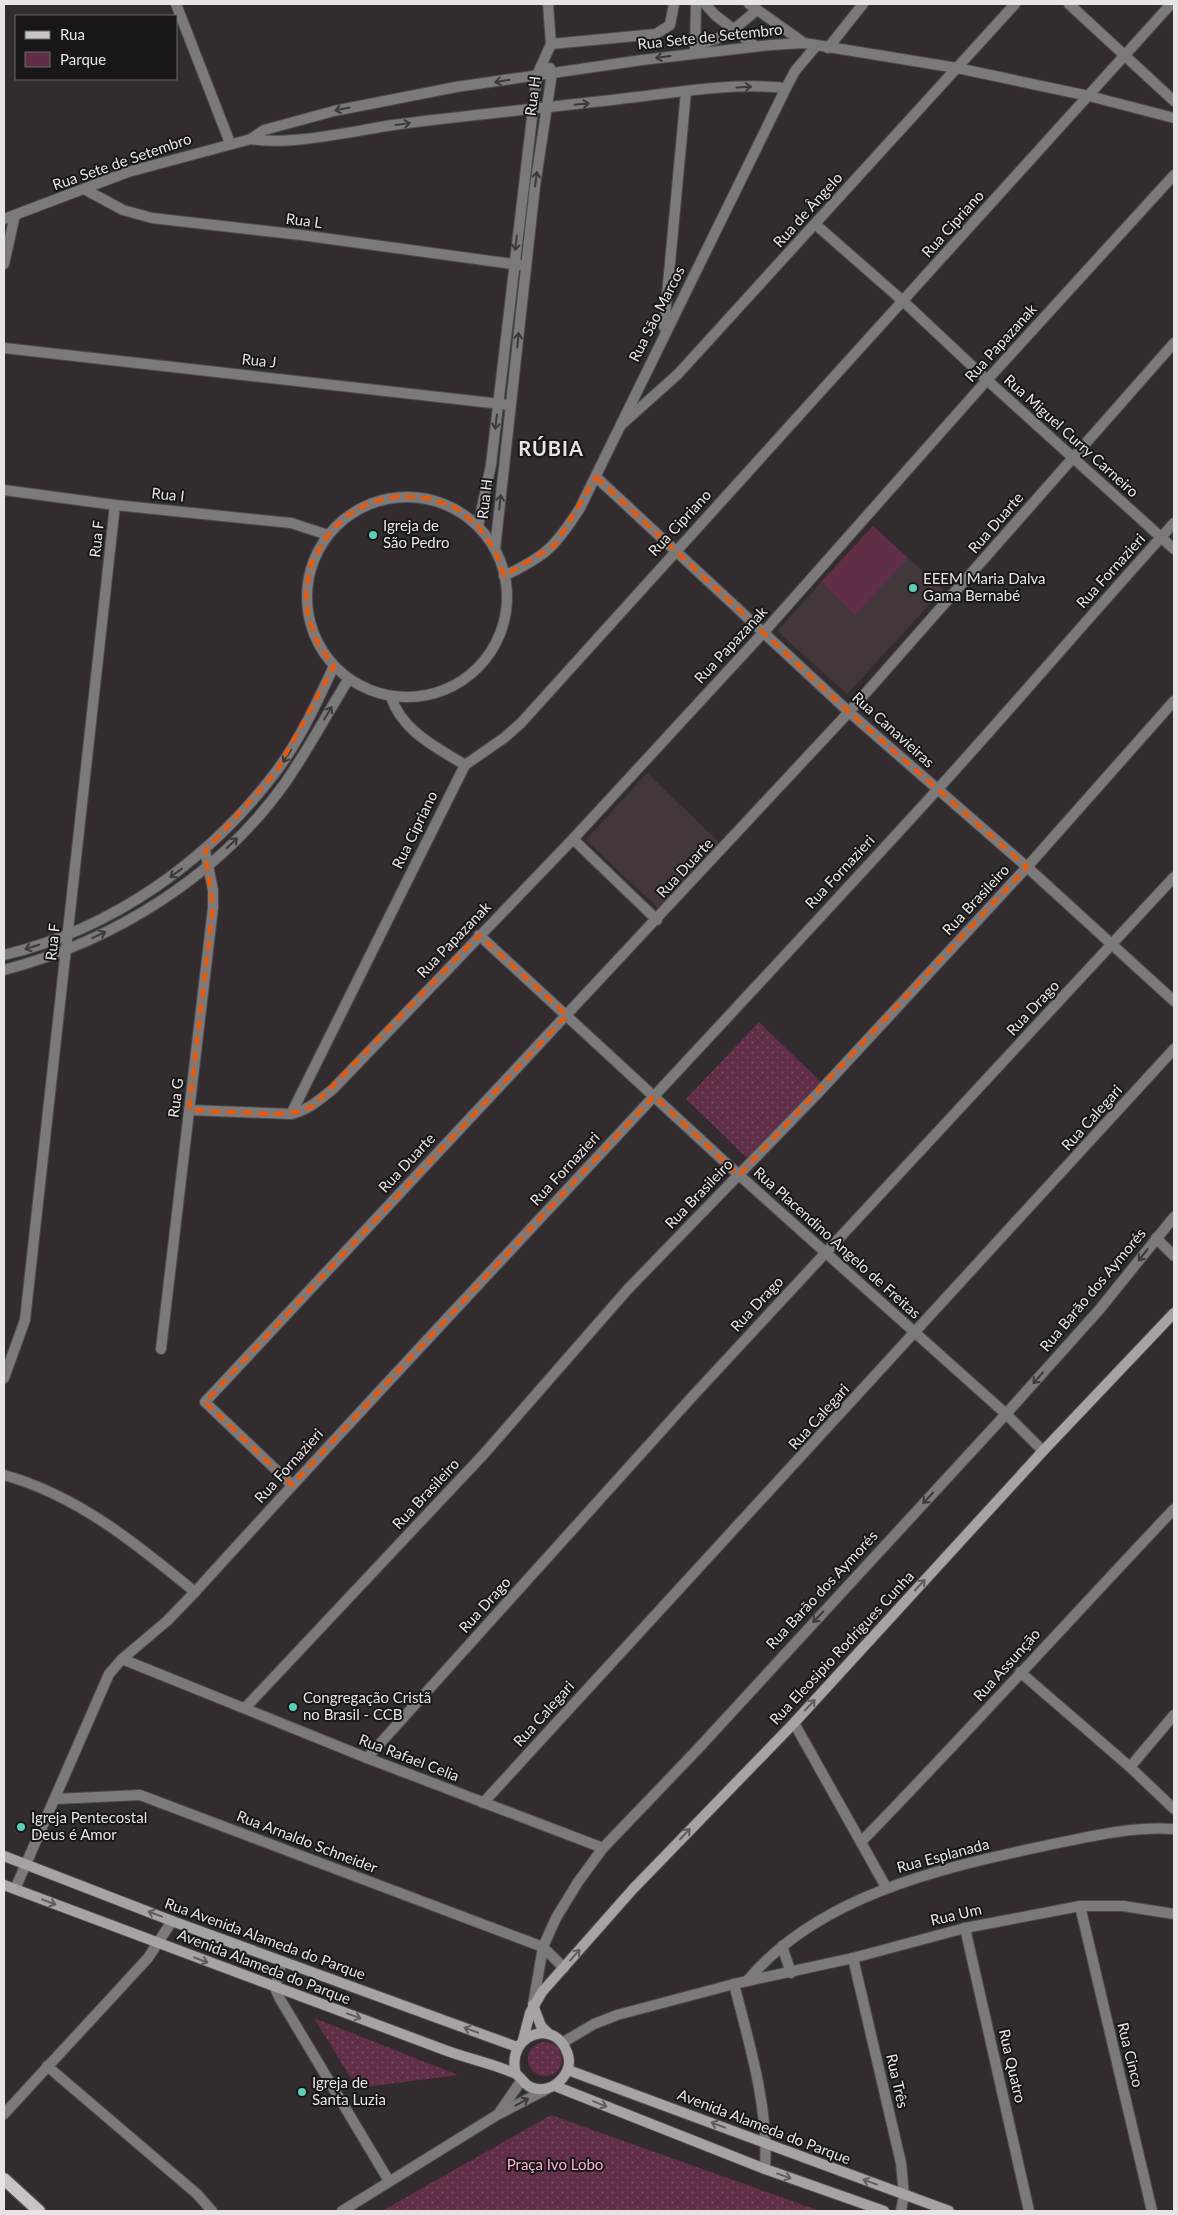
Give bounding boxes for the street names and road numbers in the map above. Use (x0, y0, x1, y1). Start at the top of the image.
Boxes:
street label: Rua Sete de Setembro (637, 19, 783, 53)
street label: Rua H (521, 75, 543, 117)
street label: Rua Sete de Setembro (50, 129, 193, 193)
street label: Rua de Ângelo (769, 168, 846, 250)
street label: Rua Cipriano (917, 186, 987, 261)
street label: Rua L (285, 209, 324, 231)
street label: Rua São Marcos (624, 263, 688, 364)
street label: Rua Papazanak (961, 299, 1040, 385)
street label: Rua J (241, 349, 277, 371)
street label: Rua Miguel Curry Carneiro (1001, 370, 1143, 500)
street label: Rua H (473, 478, 495, 520)
street label: Rua I (151, 483, 185, 505)
street label: Rua Cipriano (644, 485, 715, 559)
street label: Rua Duarte (964, 488, 1027, 556)
street label: Rua F (85, 519, 107, 558)
street label: Rua Fornazieri (1072, 529, 1148, 611)
street label: Rua Papazanak (690, 602, 771, 686)
street label: Rua Canavieiras (849, 688, 938, 771)
street label: Rua Cipriano (388, 788, 441, 871)
street label: Rua Fornazieri (801, 831, 878, 912)
street label: Rua Duarte (652, 834, 716, 901)
street label: Rua Brasileiro (938, 860, 1013, 938)
street label: Rua Papazanak (413, 897, 494, 981)
street label: Rua F (41, 922, 63, 961)
street label: Rua Drago (1002, 976, 1062, 1039)
street label: Rua G (164, 1077, 186, 1119)
street label: Rua Calegari (1057, 1081, 1125, 1154)
street label: Rua Fornazieri (526, 1128, 603, 1209)
street label: Rua Duarte (374, 1129, 438, 1196)
street label: Rua Brasileiro (661, 1155, 736, 1232)
street label: Rua Placendino Angelo de Freitas (751, 1163, 925, 1322)
street label: Rua Barão dos Aymorés (1035, 1224, 1149, 1355)
street label: Rua Drago (726, 1272, 786, 1335)
street label: Rua Calegari (784, 1380, 852, 1453)
street label: Rua Fornazieri (250, 1424, 326, 1506)
street label: Rua Brasileiro (388, 1454, 463, 1532)
street label: Rua Barão dos Aymorés (762, 1526, 881, 1652)
street label: Rua Eleosipio Rodrigues Cunha (765, 1567, 917, 1728)
street label: Rua Drago (454, 1573, 514, 1636)
street label: Rua Assunção (969, 1624, 1043, 1704)
street label: Rua Calegari (509, 1677, 577, 1750)
street label: Rua Rafael Celia (357, 1730, 462, 1784)
street label: Rua Arnaldo Schneider (234, 1806, 381, 1876)
street label: Rua Esplanada (895, 1834, 991, 1876)
street label: Rua Avenida Alameda do Parque (162, 1894, 368, 1984)
street label: Rua Um (928, 1899, 983, 1929)
street label: Avenida Alameda do Parque (175, 1926, 353, 2008)
street label: Rua Cinco (1114, 2020, 1148, 2089)
street label: Rua Quatro (996, 2027, 1030, 2105)
street label: Rua Três (883, 2052, 913, 2110)
street label: Avenida Alameda do Parque (675, 2085, 854, 2167)

